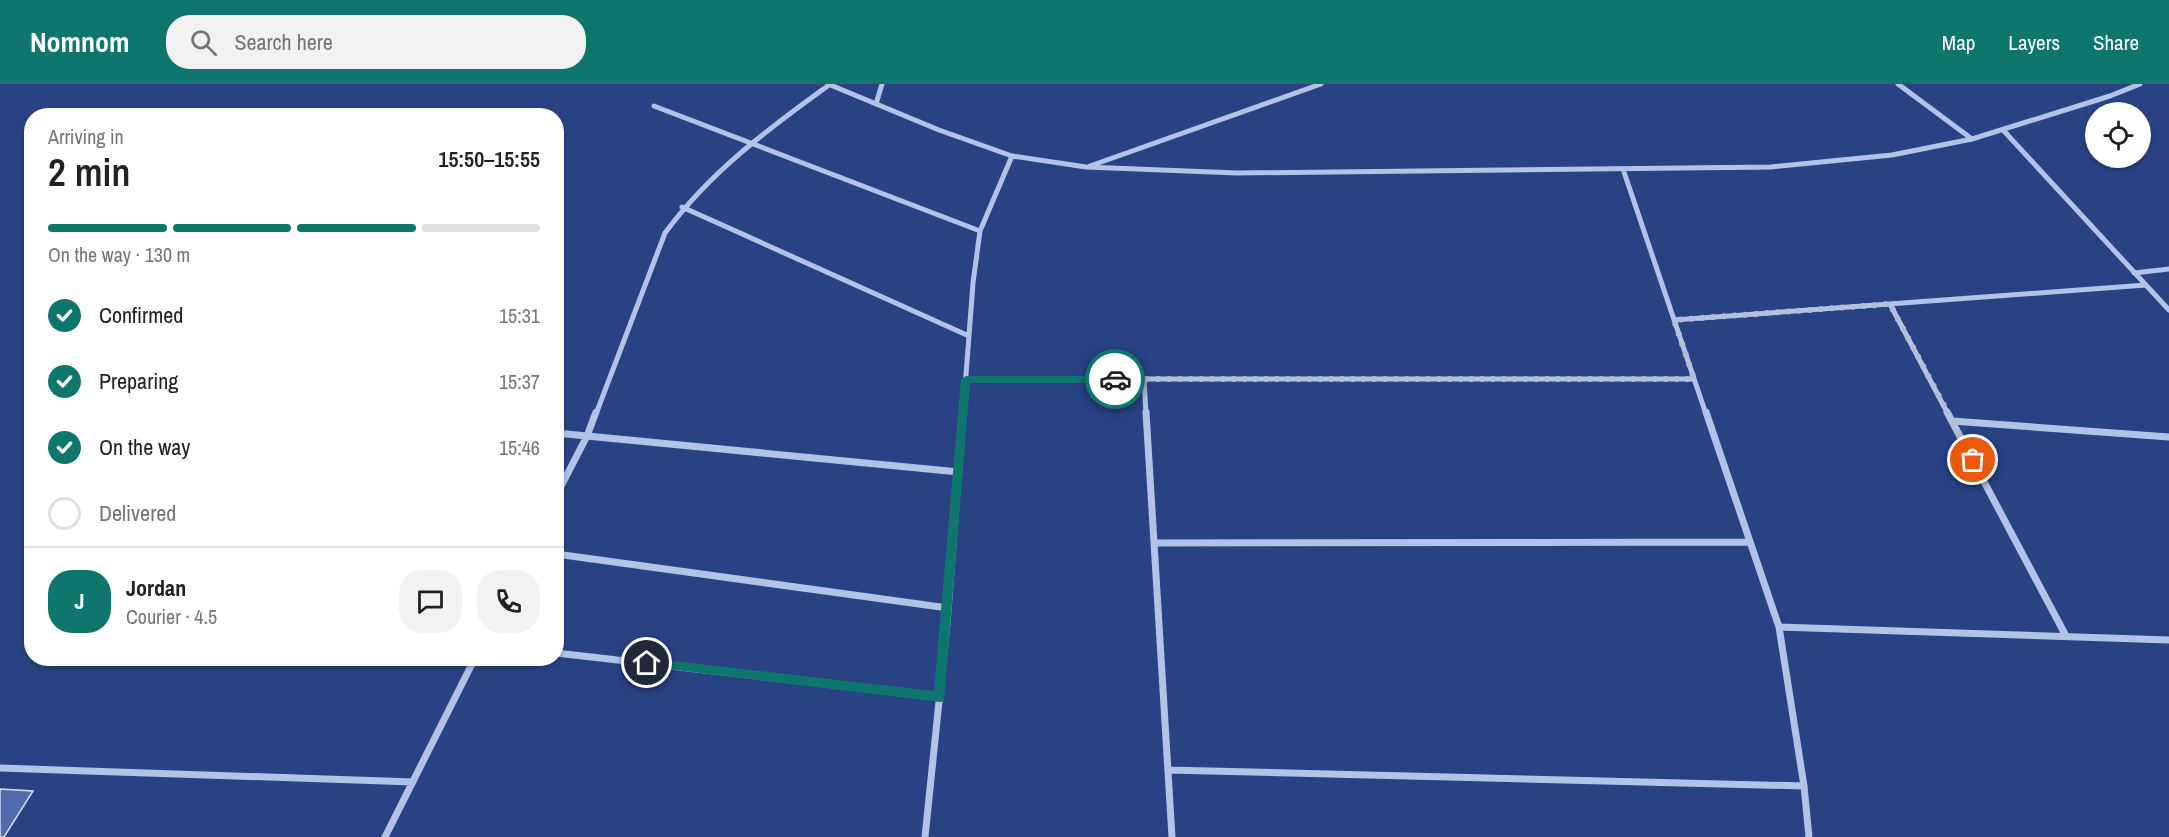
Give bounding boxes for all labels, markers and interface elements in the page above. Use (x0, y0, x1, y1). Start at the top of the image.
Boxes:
search box (166, 15, 586, 69)
text: Nomnom (30, 23, 130, 61)
icon: search (187, 26, 220, 59)
text: Search here (235, 27, 333, 57)
text: Map (1942, 28, 1975, 57)
text: Layers (2008, 28, 2060, 57)
text: Share (2093, 28, 2139, 57)
map controls (2085, 102, 2151, 168)
button: locate (2085, 102, 2151, 168)
text: Arriving in (48, 123, 124, 150)
text: 15:50–15:55 (438, 144, 540, 174)
text: 2 min (48, 146, 130, 198)
text: On the way · 130 m (48, 241, 190, 268)
icon: check (48, 299, 81, 332)
text: Confirmed (99, 300, 183, 330)
text: 15:31 (499, 302, 540, 329)
courier (1085, 349, 1145, 409)
icon: car (1099, 363, 1132, 396)
icon: check (48, 365, 81, 398)
text: Preparing (99, 366, 178, 396)
text: 15:37 (499, 368, 540, 395)
icon: check (48, 431, 81, 464)
text: On the way (99, 432, 190, 462)
text: 15:46 (499, 434, 540, 461)
pin (1947, 434, 1998, 485)
icon: bag (1956, 443, 1989, 476)
text: Delivered (99, 498, 176, 528)
button: chat (399, 570, 462, 633)
button: phone (477, 570, 540, 633)
text: Jordan (126, 573, 186, 603)
text: J (74, 586, 85, 616)
text: Courier · 4.5 (126, 603, 217, 630)
pin (621, 637, 672, 688)
icon: home (630, 646, 663, 679)

